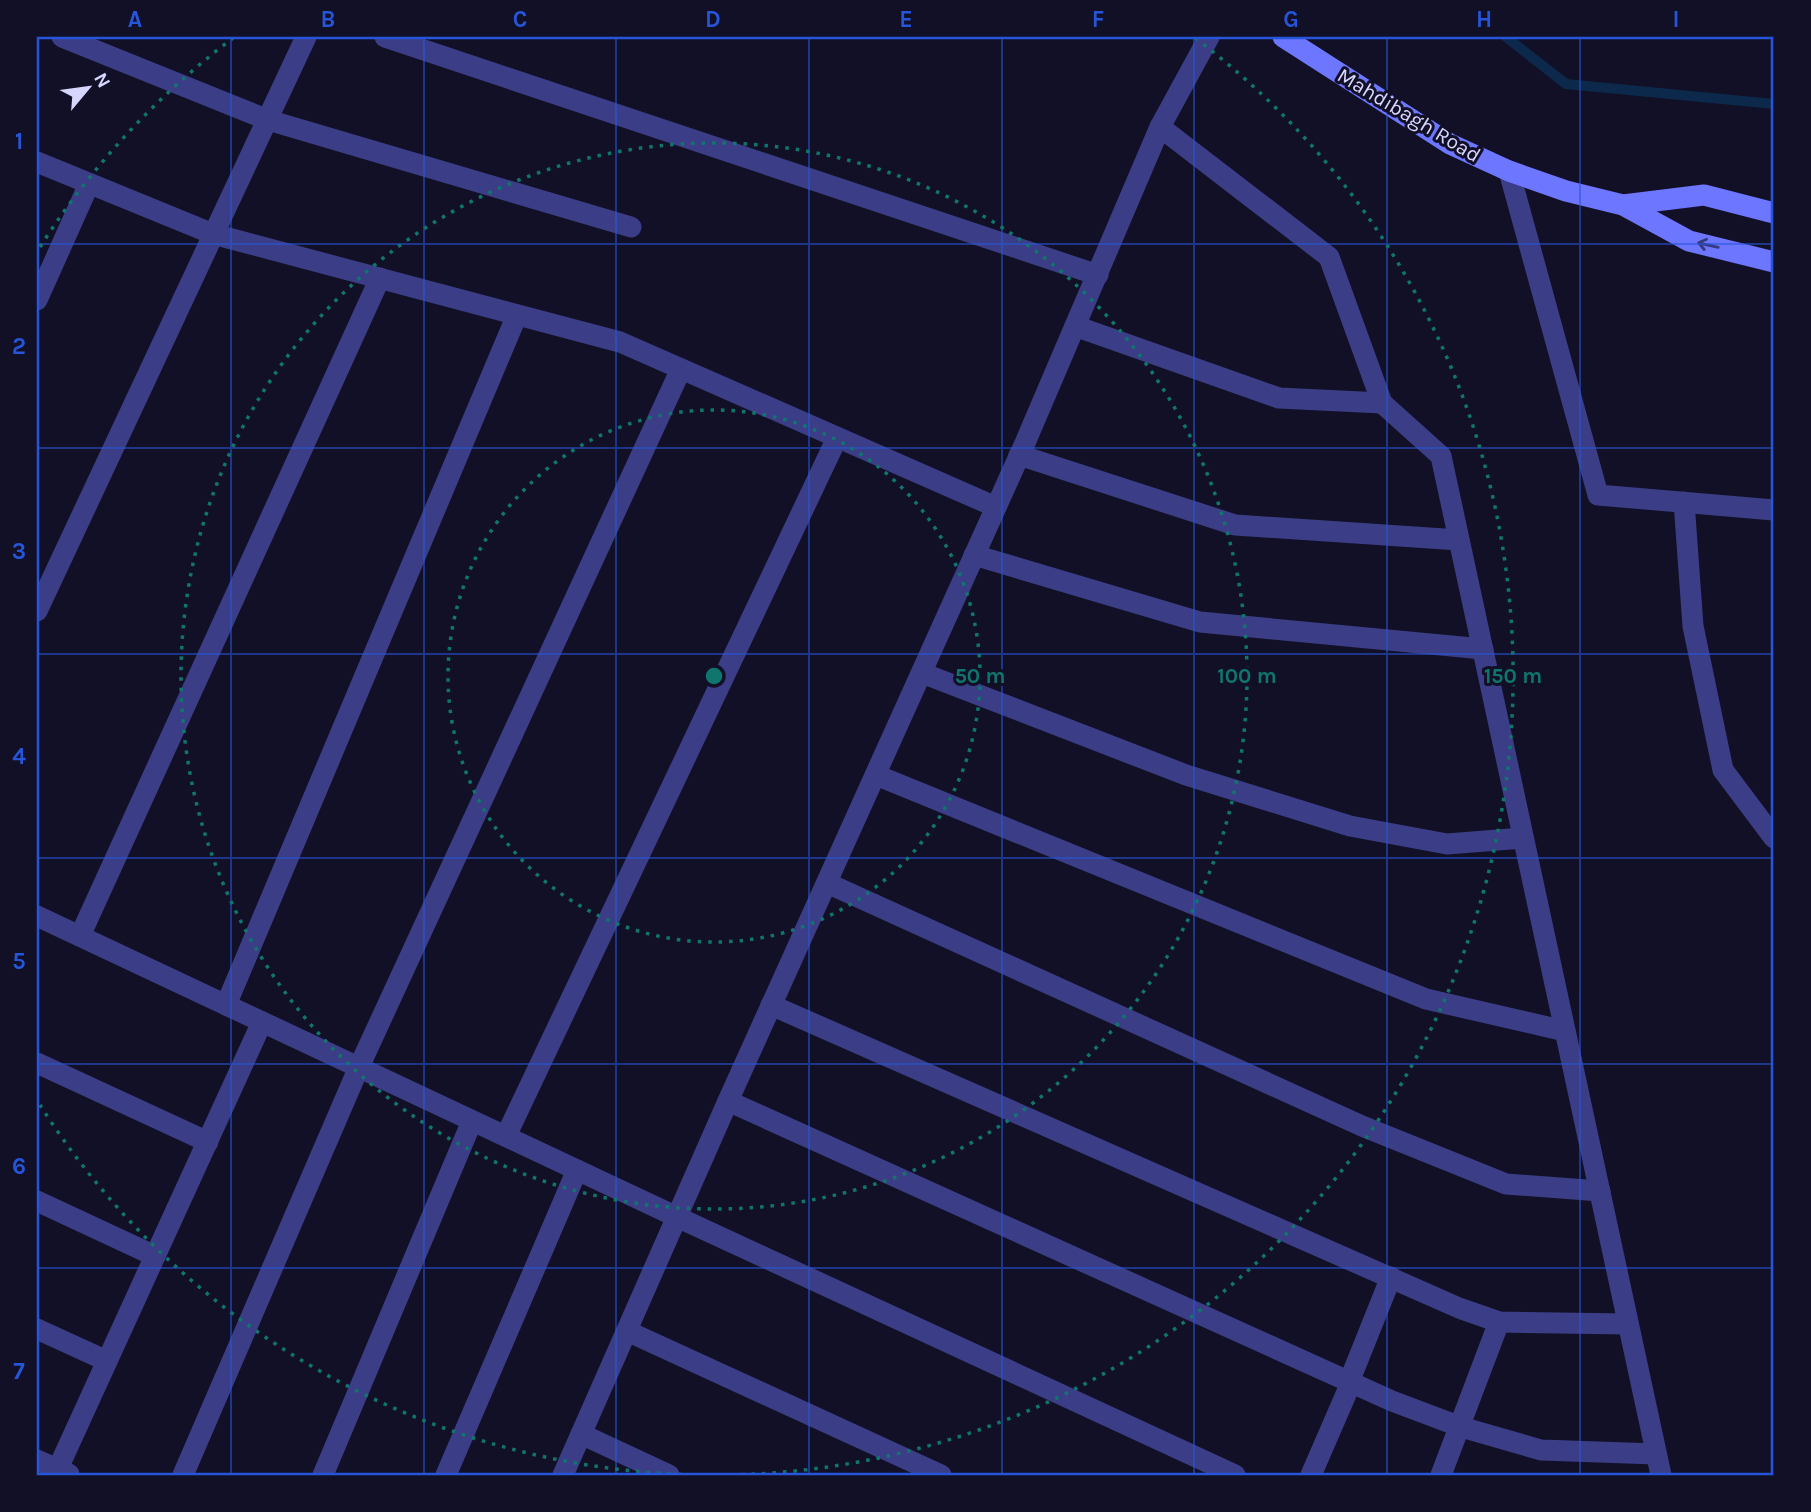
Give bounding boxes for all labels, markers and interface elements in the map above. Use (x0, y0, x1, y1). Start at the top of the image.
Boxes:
text: A (128, 6, 142, 33)
text: B (321, 6, 335, 33)
text: C (513, 6, 527, 33)
text: D (705, 6, 721, 33)
text: E (899, 6, 913, 33)
text: F (1092, 6, 1104, 33)
text: G (1283, 6, 1299, 33)
text: H (1476, 6, 1492, 33)
text: I (1672, 6, 1680, 33)
north arrow (52, 52, 122, 122)
street label: Mahdibagh Road (1333, 63, 1485, 167)
text: N (89, 69, 115, 92)
text: 1 (15, 128, 23, 155)
one-way arrow (1697, 238, 1720, 252)
text: 2 (12, 333, 26, 360)
text: 3 (12, 538, 26, 565)
centre of rings (702, 664, 726, 688)
text: 50 m (955, 664, 1005, 688)
text: 100 m (1217, 664, 1277, 688)
text: 150 m (1484, 664, 1542, 688)
text: 4 (12, 743, 26, 770)
text: 5 (12, 948, 26, 975)
text: 6 (12, 1153, 26, 1180)
text: 7 (13, 1358, 25, 1385)

